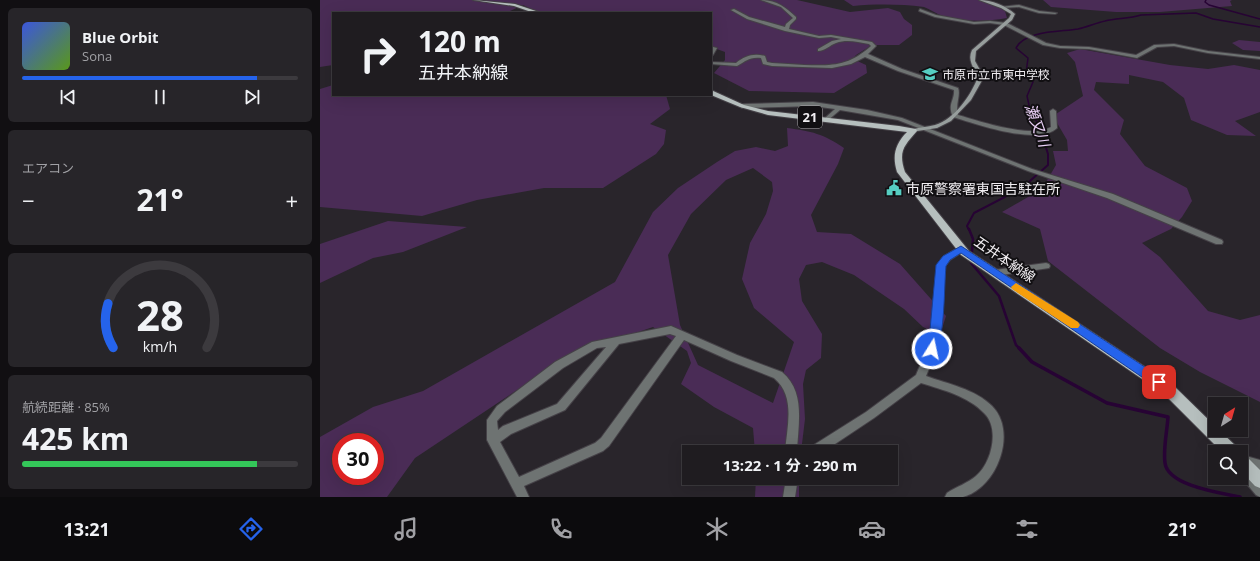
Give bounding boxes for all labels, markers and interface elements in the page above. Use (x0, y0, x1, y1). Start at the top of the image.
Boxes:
text: 120 m (418, 22, 501, 60)
text: Blue Orbit (82, 27, 159, 47)
icon: right (352, 28, 404, 80)
text: Sona (82, 47, 112, 65)
text: 五井本納線 (418, 60, 508, 84)
school or university icon: 市原市立市東中学校 (921, 65, 939, 83)
place label: 市原市立市東中学校 (942, 66, 1050, 83)
icon: previous (57, 86, 79, 108)
icon: pause (149, 86, 171, 108)
icon: next (241, 86, 263, 108)
water label: 瀬又川 (1021, 100, 1056, 151)
road number: 21 (798, 106, 822, 128)
text: エアコン (22, 159, 74, 177)
text: 21° (136, 179, 184, 220)
public building icon: 市原警察署東国吉駐在所 (885, 179, 903, 197)
place label: 市原警察署東国吉駐在所 (906, 179, 1060, 198)
text: − (22, 185, 35, 215)
text: + (285, 185, 298, 215)
street label: 五井本納線 (971, 232, 1039, 286)
text: 28 (136, 286, 184, 342)
position arrow (911, 328, 953, 370)
text: km/h (143, 336, 177, 355)
pin (1142, 365, 1176, 399)
icon: arrive (1148, 371, 1170, 393)
north arrow (1208, 397, 1248, 437)
map controls (1208, 397, 1248, 485)
text: 航続距離 · 85% (22, 398, 110, 416)
text: 425 km (22, 418, 129, 459)
speed limit sign: 30 (332, 433, 384, 485)
button: search (1208, 445, 1248, 485)
text: 13:22 · 1 分 · 290 m (723, 455, 857, 475)
icon: directions (237, 515, 265, 543)
icon: music (392, 515, 420, 543)
icon: phone (547, 515, 575, 543)
icon: climate (703, 515, 731, 543)
icon: car (858, 515, 886, 543)
icon: filters (1013, 515, 1041, 543)
text: 13:21 (64, 517, 110, 541)
text: 21° (1168, 517, 1196, 541)

